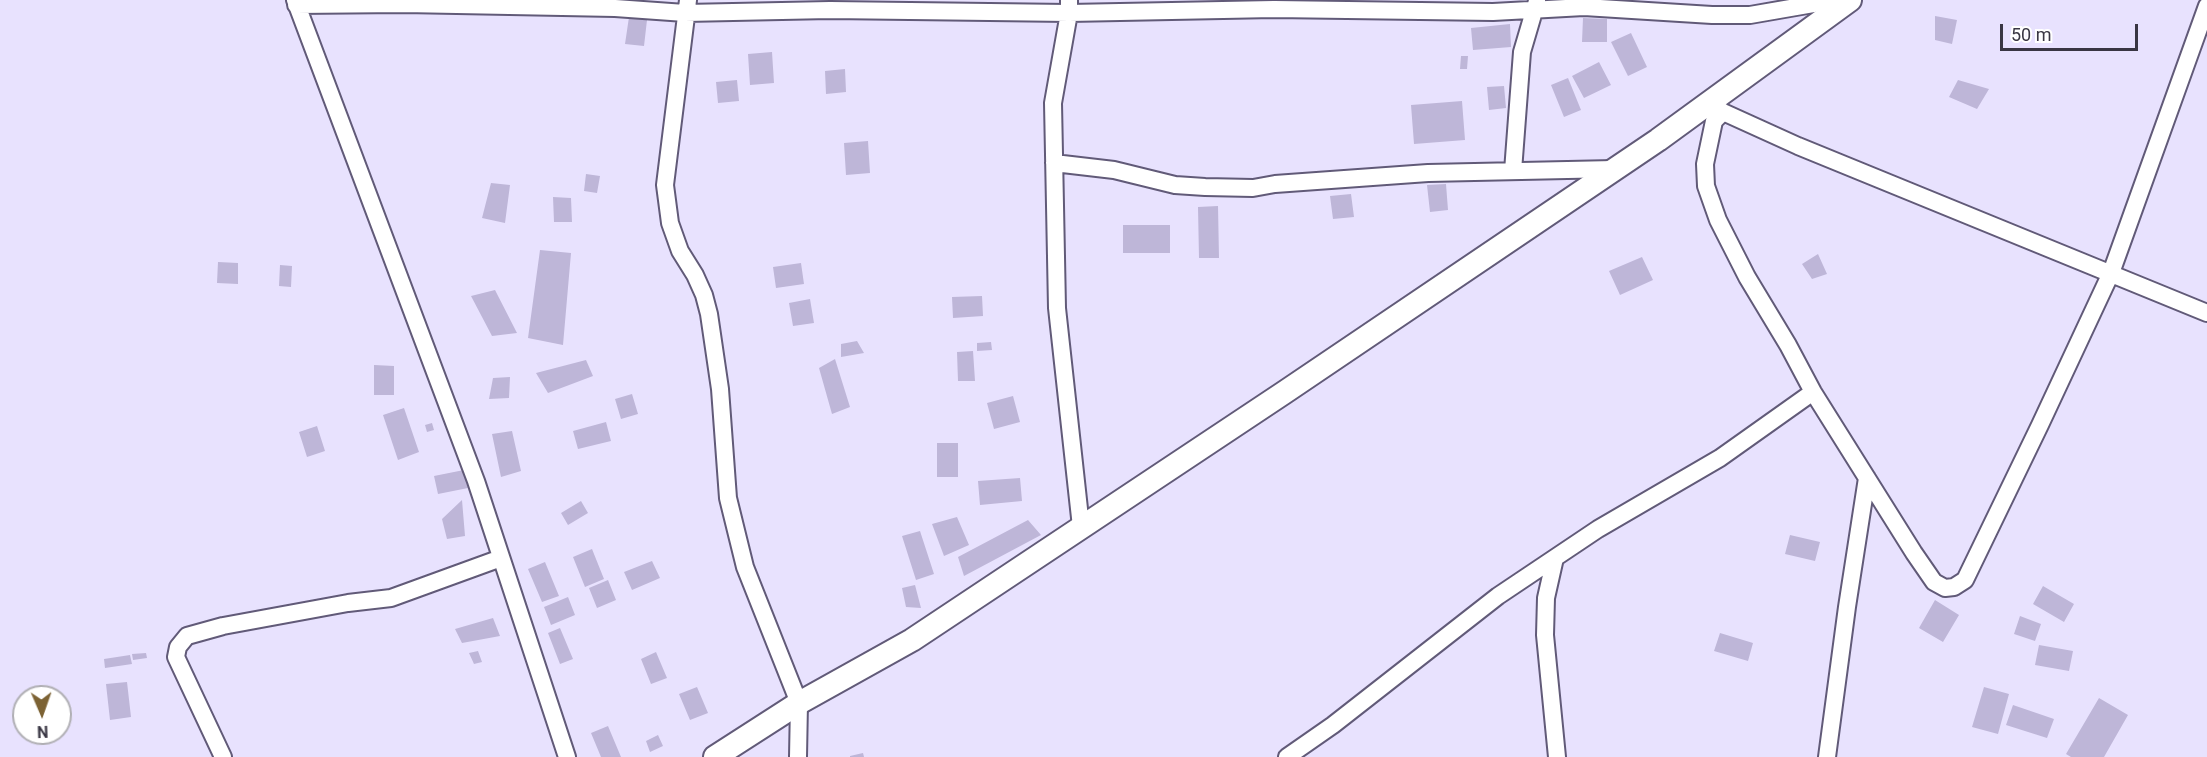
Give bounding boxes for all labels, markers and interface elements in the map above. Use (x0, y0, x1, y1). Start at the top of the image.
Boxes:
scale bar (2003, 12, 2141, 50)
text: 50 m (2011, 24, 2051, 45)
north arrow (12, 685, 72, 745)
text: N (37, 722, 49, 741)

